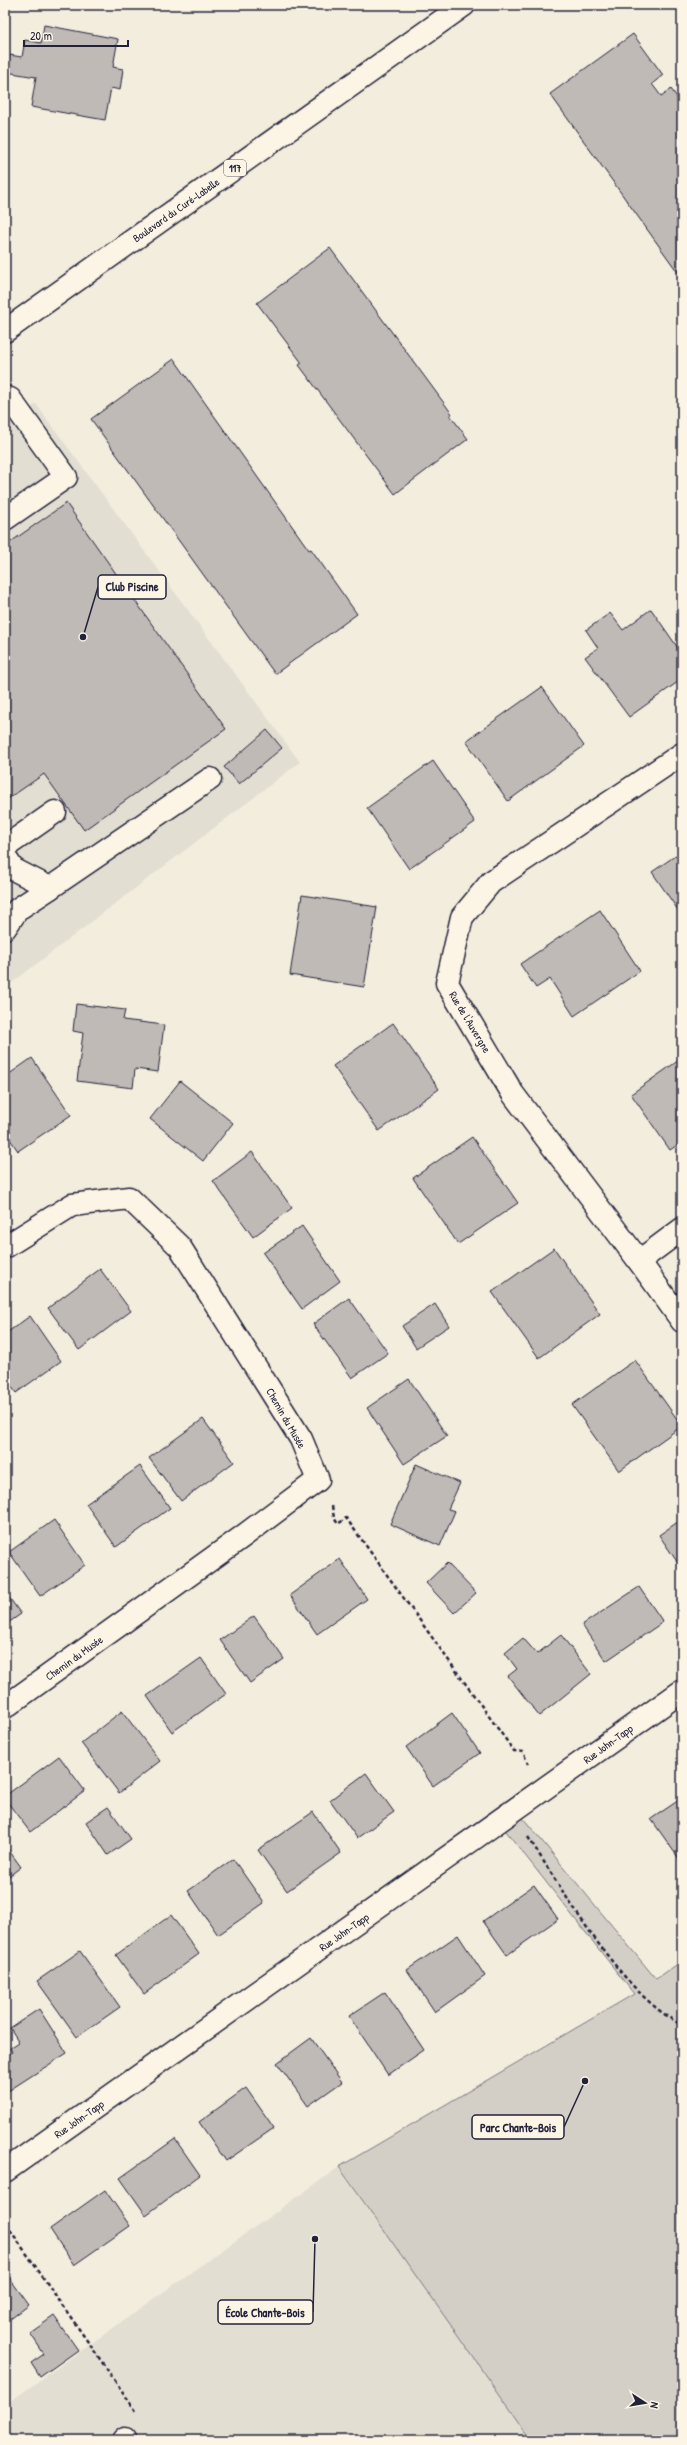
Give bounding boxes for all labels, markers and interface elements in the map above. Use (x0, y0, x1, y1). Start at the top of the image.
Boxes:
scale bar (24, 22, 128, 48)
text: 20 m (30, 27, 52, 44)
road number: 117 (224, 160, 246, 176)
street label: Boulevard du Curé-Labelle (130, 174, 223, 245)
callout: Club Piscine (98, 575, 166, 599)
text: Club Piscine (106, 578, 159, 595)
street label: Rue de l'Auvergne (446, 989, 494, 1056)
street label: Chemin du Musée (263, 1385, 309, 1451)
street label: Chemin du Musée (43, 1632, 106, 1684)
street label: Rue John-Tapp (581, 1721, 636, 1767)
street label: Rue John-Tapp (316, 1910, 372, 1954)
street label: Rue John-Tapp (51, 2097, 107, 2141)
callout: Parc Chante-Bois (472, 2115, 564, 2139)
text: Parc Chante-Bois (480, 2119, 556, 2136)
callout: École Chante-Bois (218, 2300, 313, 2324)
text: École Chante-Bois (225, 2304, 305, 2321)
north arrow (625, 2383, 665, 2423)
text: N (647, 2401, 662, 2410)

